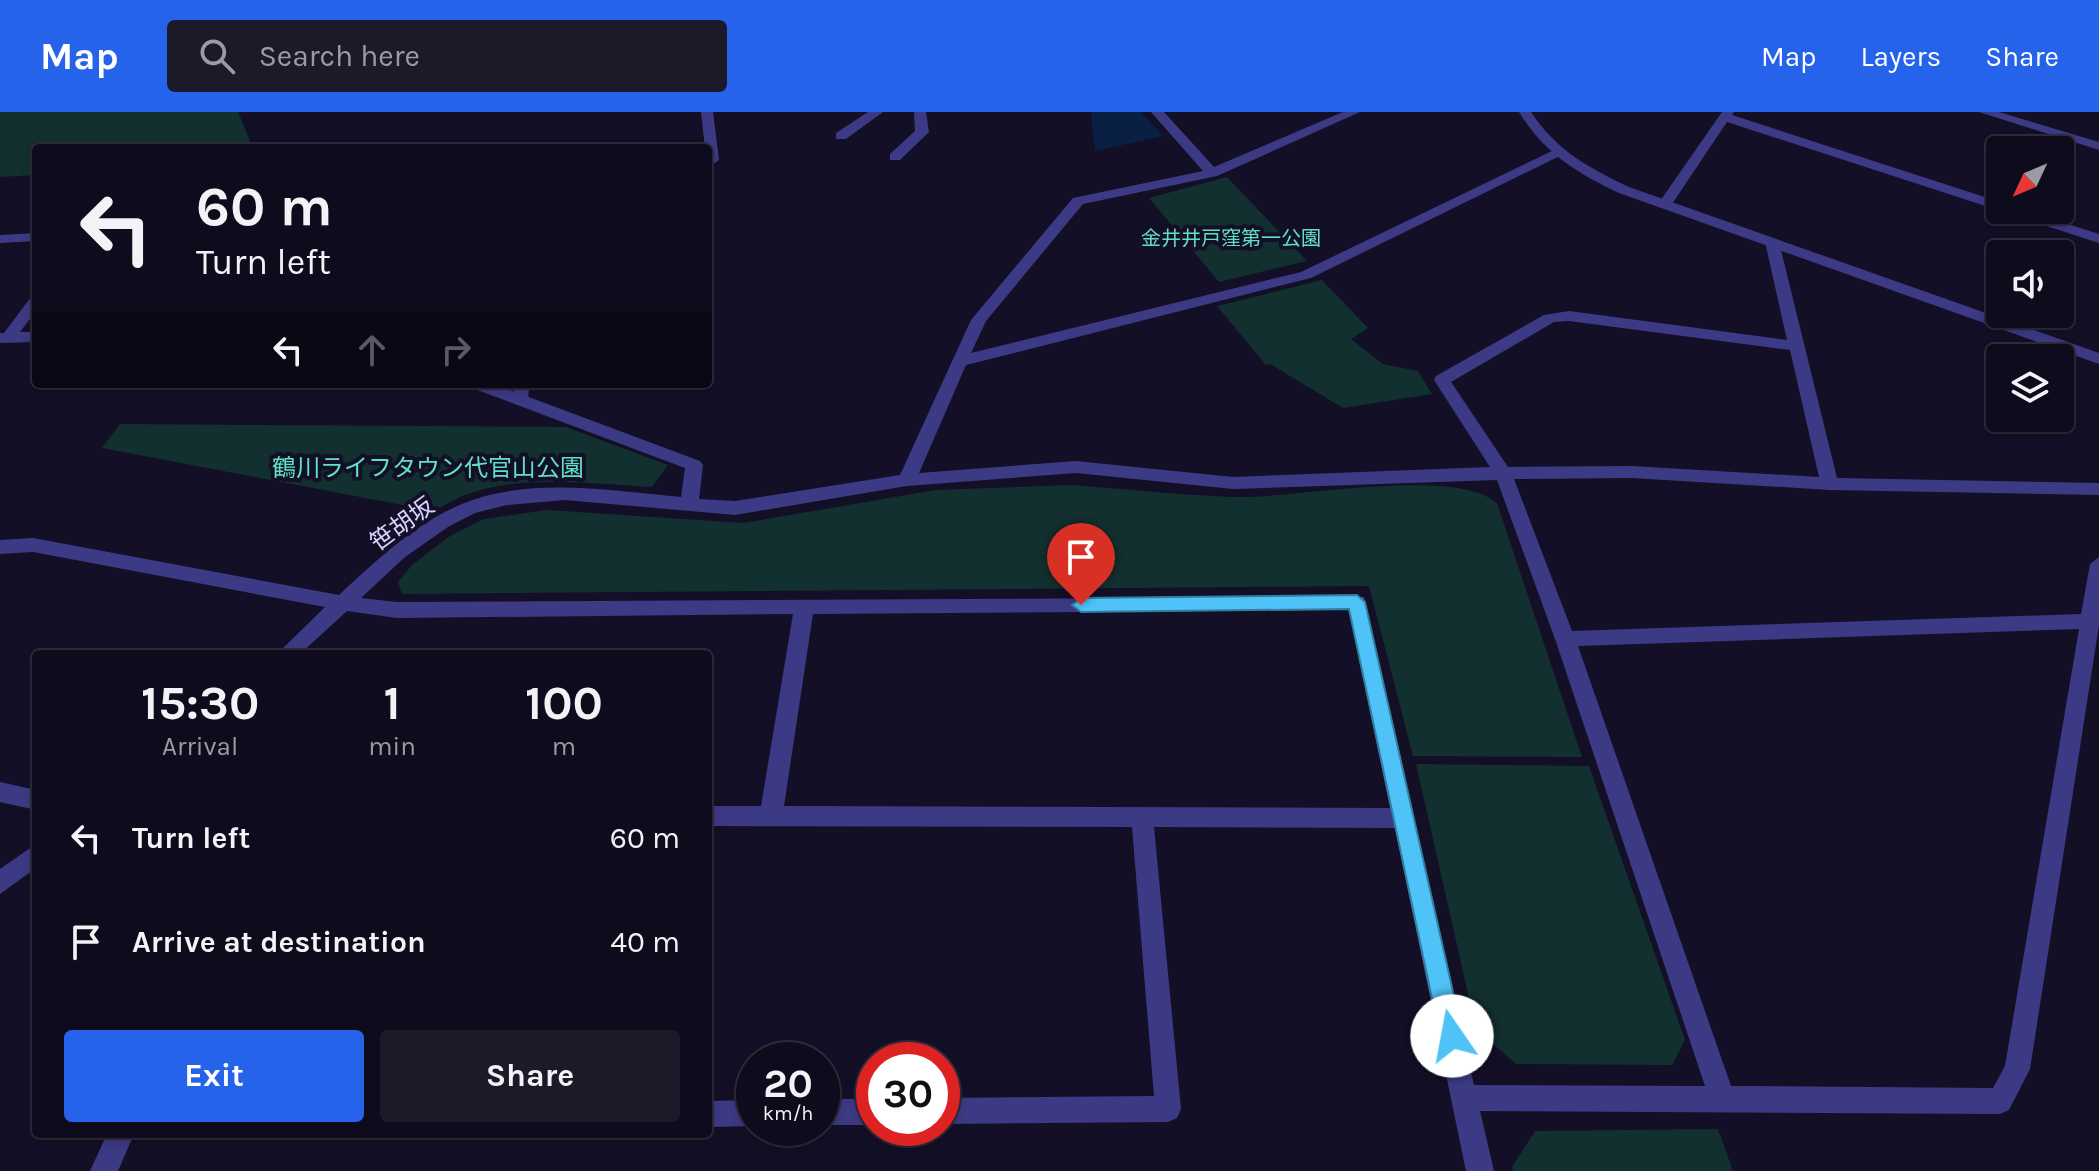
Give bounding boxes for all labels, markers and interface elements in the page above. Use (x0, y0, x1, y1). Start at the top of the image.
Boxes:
search box (167, 20, 727, 92)
text: Map (40, 34, 119, 79)
icon: search (195, 34, 239, 78)
text: Search here (259, 38, 420, 74)
text: Map (1761, 40, 1816, 73)
text: Layers (1860, 40, 1941, 73)
text: Share (1985, 40, 2059, 73)
north arrow (1986, 136, 2074, 224)
map controls (1986, 136, 2074, 432)
text: 60 m (196, 174, 333, 239)
icon: left (64, 176, 168, 280)
park label: 金井井戸窪第一公園 (1141, 227, 1321, 250)
button: sound (1986, 240, 2074, 328)
text: Turn left (196, 241, 331, 283)
icon: left (266, 328, 310, 372)
icon: ahead (350, 328, 394, 372)
icon: right (434, 328, 478, 372)
button: layers (1986, 344, 2074, 432)
park label: 鶴川ライフタウン代官山公園 (272, 454, 584, 482)
street label: 笹胡坂 (365, 492, 439, 556)
pin (1047, 523, 1115, 605)
icon: arrive (1059, 535, 1103, 579)
text: 15:30 (141, 675, 259, 731)
text: 1 (384, 675, 401, 731)
text: 100 (525, 675, 603, 731)
text: Arrival (162, 731, 238, 762)
text: min (368, 731, 416, 762)
text: m (552, 731, 576, 762)
icon: left (64, 816, 108, 860)
text: Turn left (132, 820, 250, 856)
text: 60 m (610, 820, 680, 856)
icon: arrive (64, 920, 108, 964)
text: Arrive at destination (132, 924, 426, 960)
text: 40 m (610, 924, 680, 960)
position arrow (1410, 994, 1494, 1078)
button: Exit (64, 1030, 364, 1122)
button: Share (380, 1030, 680, 1122)
speed limit sign: 30 (856, 1042, 960, 1146)
text: 20 (763, 1060, 813, 1107)
text: km/h (763, 1102, 813, 1125)

